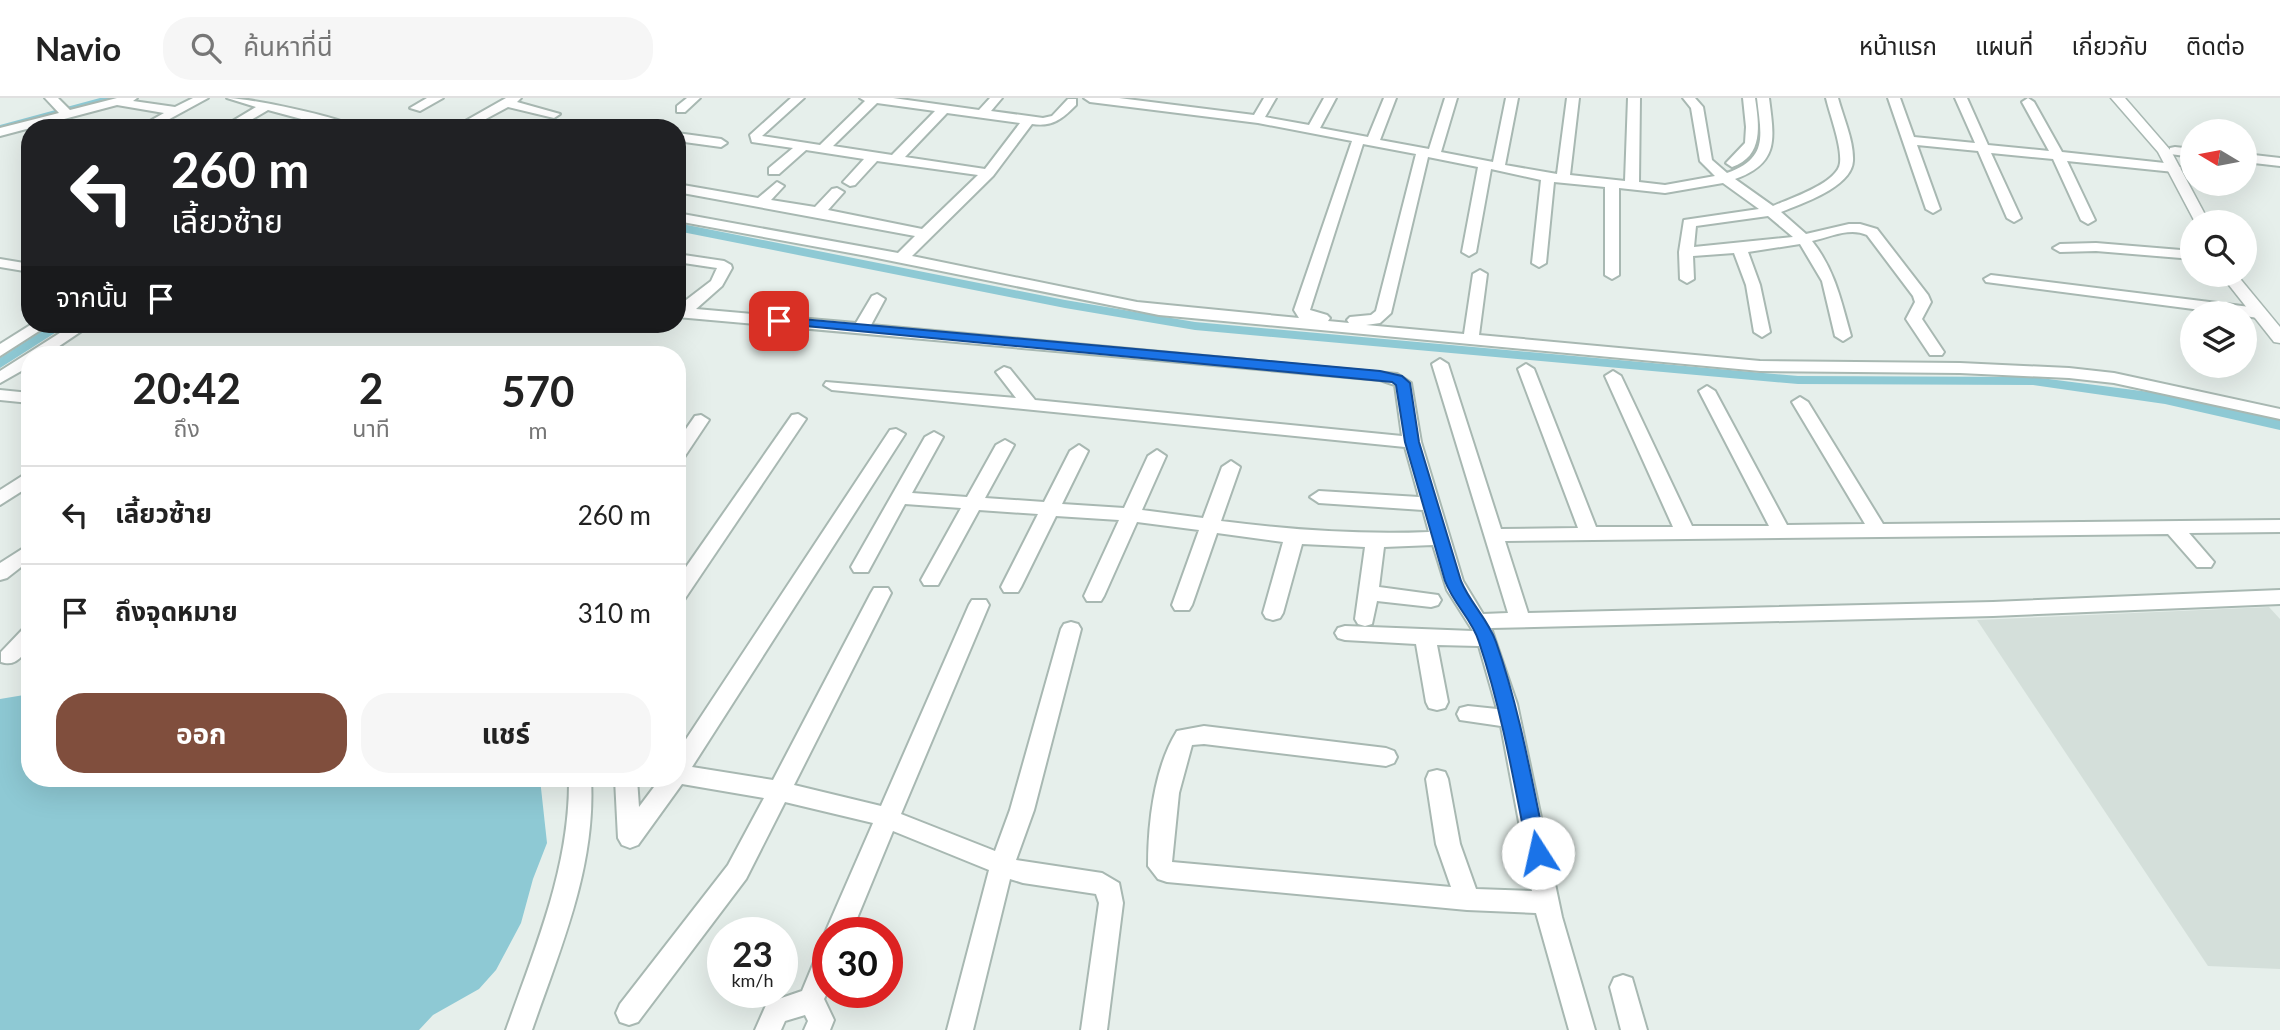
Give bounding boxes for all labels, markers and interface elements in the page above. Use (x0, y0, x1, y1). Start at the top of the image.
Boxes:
search box (163, 17, 653, 80)
text: Navio (35, 28, 121, 68)
icon: search (187, 29, 225, 67)
text: ค้นหาที่นี่ (243, 30, 333, 62)
text: หน้าแรก (1859, 31, 1937, 60)
text: แผนที่ (1975, 31, 2033, 60)
text: เกี่ยวกับ (2071, 31, 2148, 60)
text: ติดต่อ (2186, 31, 2245, 60)
north arrow (2180, 119, 2258, 196)
map controls (2180, 119, 2257, 378)
text: 260 m (171, 140, 309, 198)
icon: left (56, 147, 147, 238)
text: เลี้ยวซ้าย (171, 201, 283, 240)
button: search (2180, 210, 2257, 287)
icon: arrive (142, 280, 180, 318)
text: จากนั้น (56, 281, 128, 313)
pin (749, 291, 809, 351)
button: layers (2180, 301, 2257, 378)
icon: arrive (760, 302, 798, 340)
text: 20:42 (133, 363, 241, 413)
text: 2 (359, 363, 383, 413)
text: 570 (501, 366, 574, 416)
text: ถึง (174, 414, 200, 442)
text: นาที (352, 414, 390, 442)
text: m (528, 416, 547, 444)
icon: left (56, 496, 94, 534)
text: เลี้ยวซ้าย (115, 497, 212, 529)
text: 260 m (578, 499, 651, 531)
icon: arrive (56, 594, 94, 632)
text: ถึงจุดหมาย (115, 595, 238, 627)
text: 310 m (578, 597, 651, 629)
button: ออก (56, 693, 347, 773)
button: แชร์ (361, 693, 651, 773)
position arrow (1501, 816, 1575, 890)
speed limit sign: 30 (812, 917, 903, 1008)
text: 23 (732, 932, 773, 974)
text: km/h (731, 969, 774, 991)

